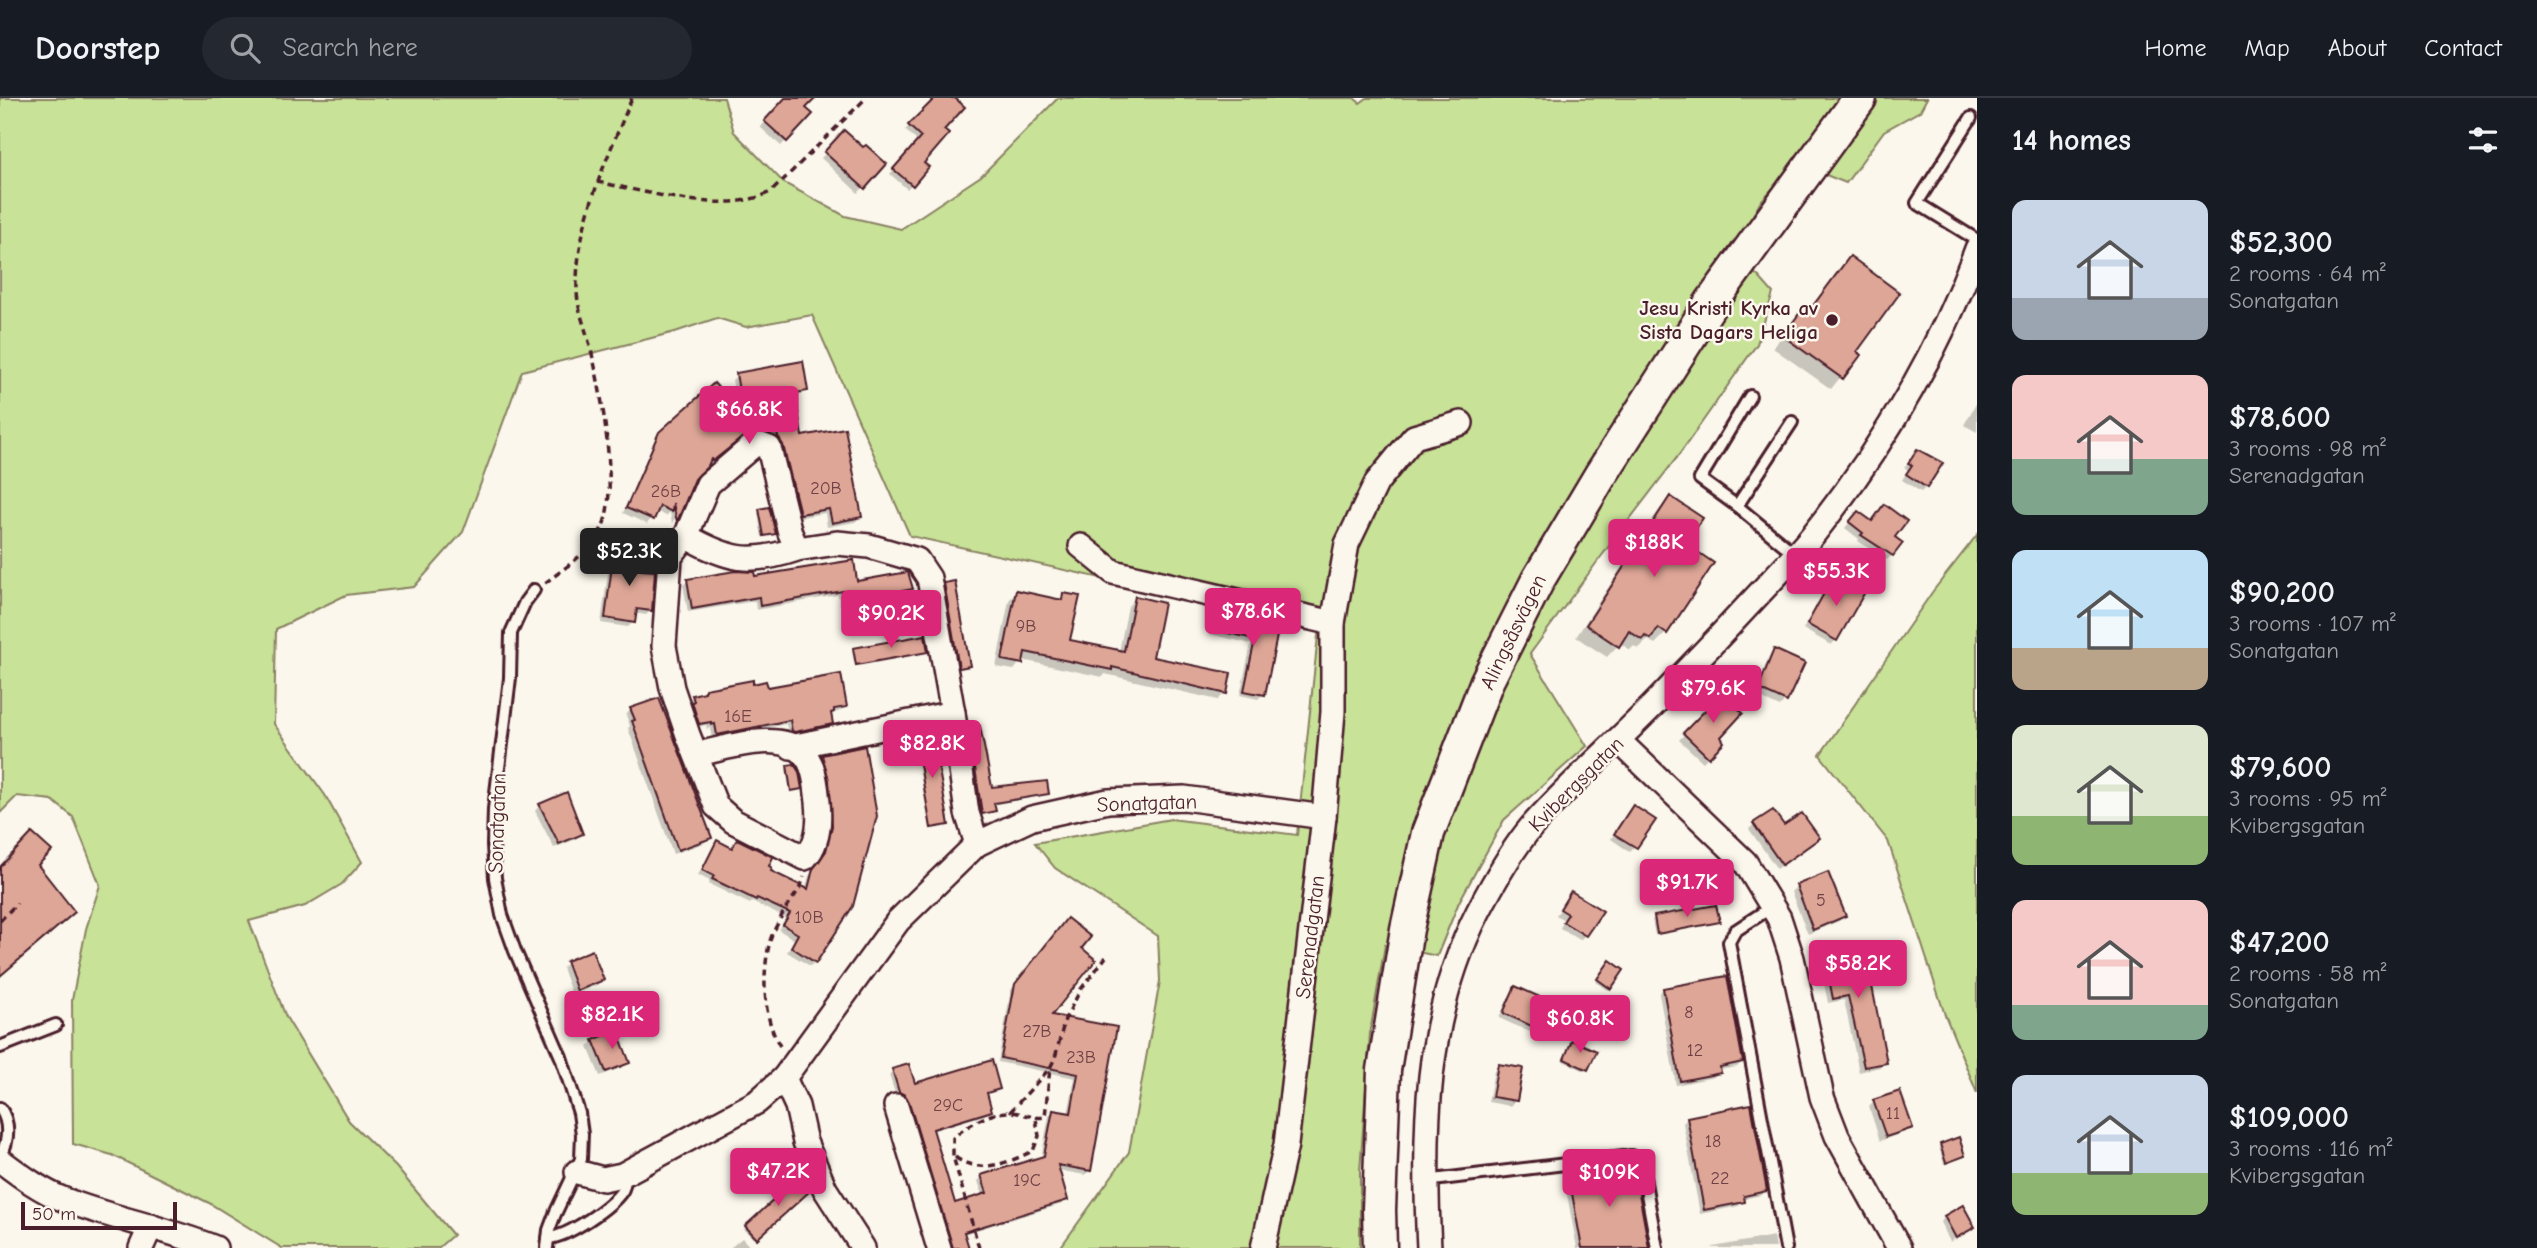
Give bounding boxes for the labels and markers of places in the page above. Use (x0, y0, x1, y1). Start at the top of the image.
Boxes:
place label: Jesu Kristi Kyrka av Sista Dagars Heliga (1639, 296, 1818, 344)
marker: Jesu Kristi Kyrka av Sista Dagars Heliga (1824, 312, 1840, 328)
pin: $66.8K (692, 386, 806, 446)
pin: $188K (1605, 519, 1703, 579)
pin: $52.3K (572, 528, 686, 588)
pin: $55.3K (1779, 548, 1893, 608)
pin: $78.6K (1196, 588, 1310, 648)
pin: $90.2K (834, 590, 948, 650)
pin: $79.6K (1656, 666, 1770, 725)
pin: $82.8K (875, 720, 989, 780)
pin: $91.7K (1630, 860, 1744, 919)
pin: $58.2K (1801, 940, 1915, 1000)
pin: $82.1K (555, 992, 669, 1051)
pin: $60.8K (1523, 996, 1637, 1055)
pin: $47.2K (721, 1148, 835, 1208)
pin: $109K (1560, 1150, 1658, 1209)

